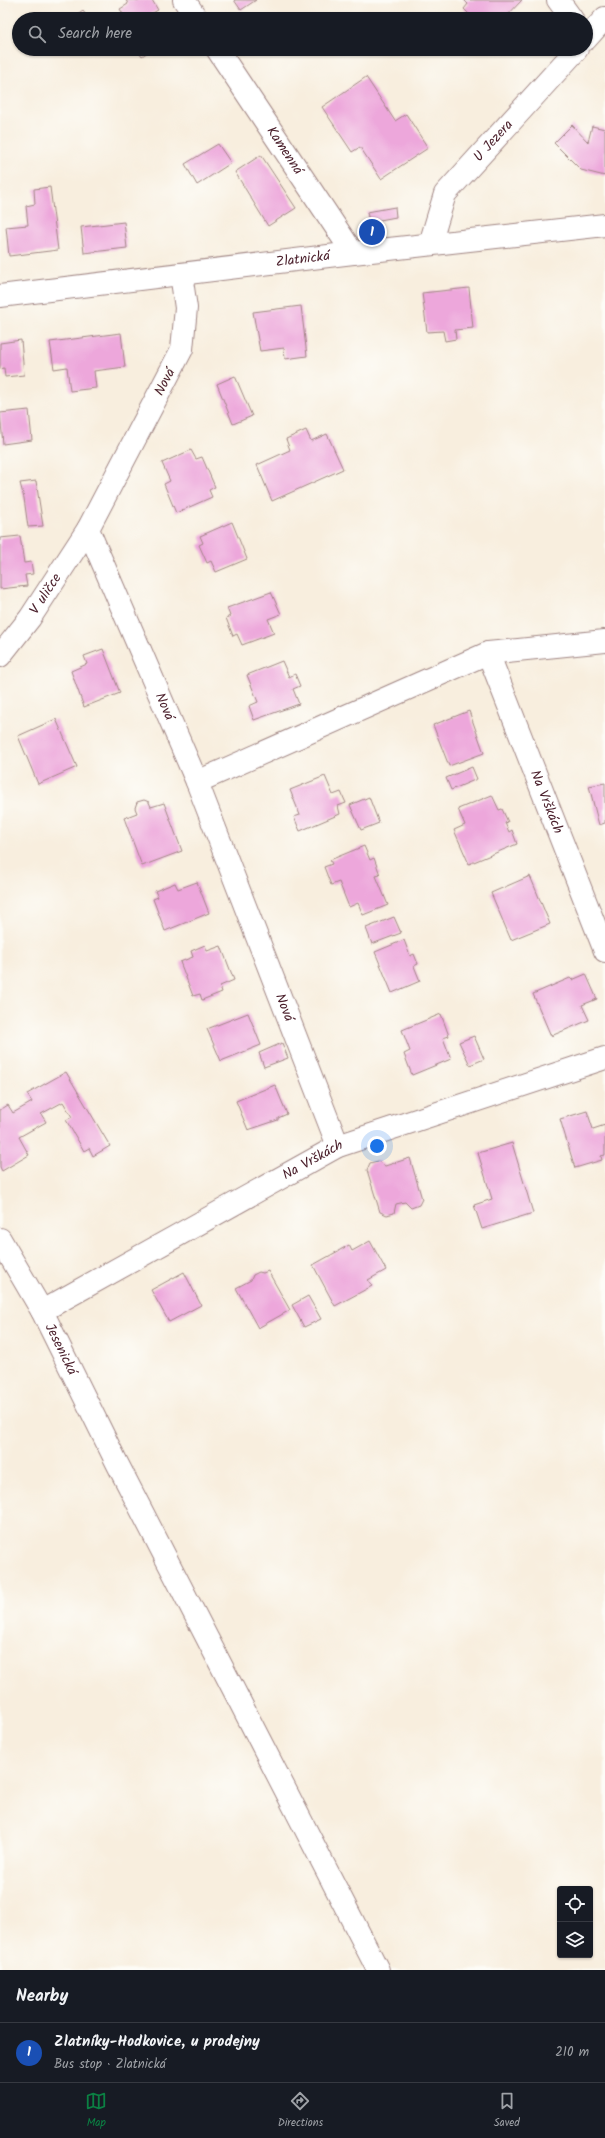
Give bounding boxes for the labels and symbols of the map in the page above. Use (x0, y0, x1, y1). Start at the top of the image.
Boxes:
street label: U Jezera (468, 115, 518, 167)
street label: Kamenná (261, 122, 310, 180)
pin: 1 (359, 217, 385, 247)
street label: Zlatnická (274, 245, 332, 273)
street label: Nová (149, 363, 182, 400)
street label: V uličce (24, 568, 68, 619)
street label: Nová (149, 689, 181, 725)
street label: Na Vrškách (524, 767, 569, 837)
street label: Nová (269, 990, 300, 1026)
street label: Na Vrškách (278, 1134, 346, 1186)
your location (367, 1136, 387, 1156)
street label: Jesenická (39, 1320, 84, 1380)

